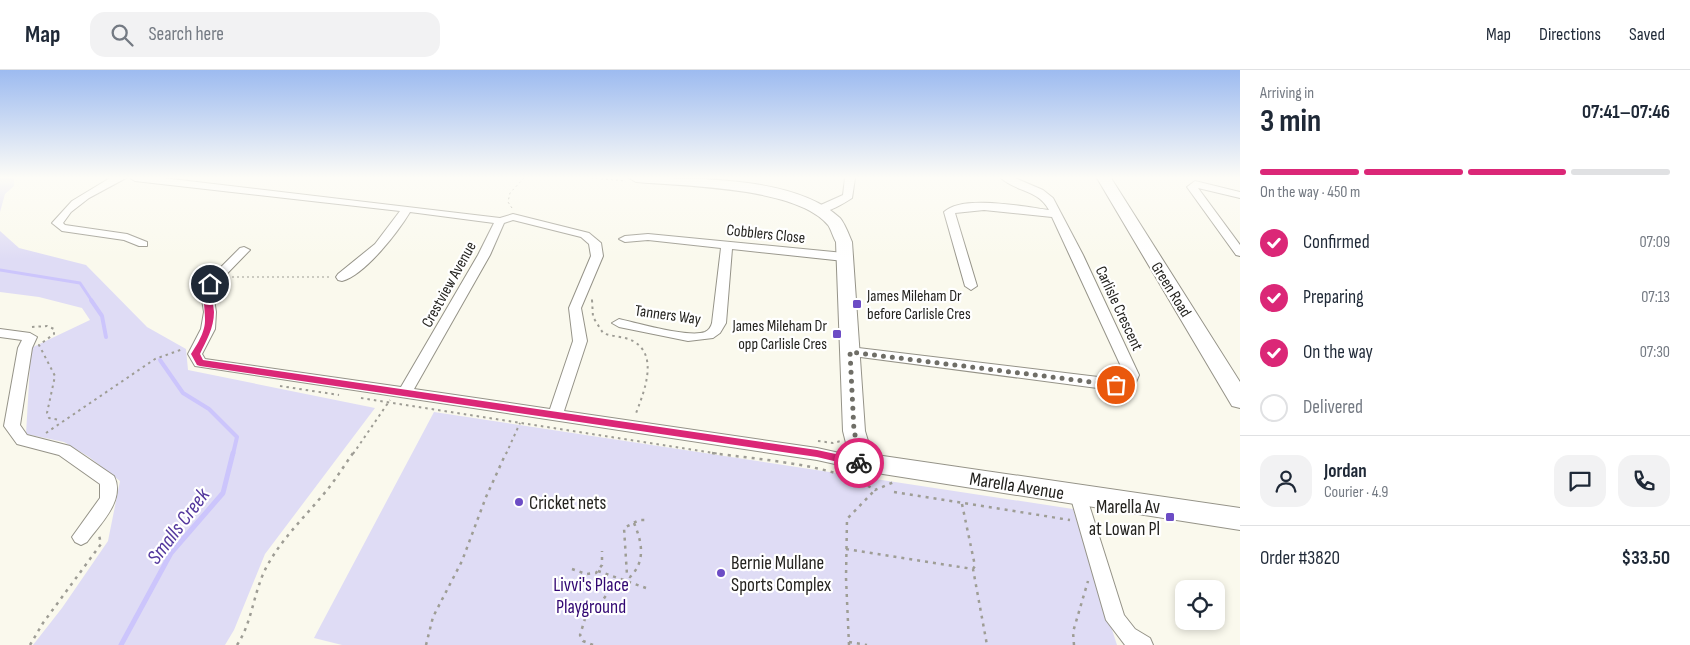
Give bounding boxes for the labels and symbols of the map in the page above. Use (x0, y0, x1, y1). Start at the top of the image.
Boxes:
street label: Cobblers Close (725, 221, 806, 248)
street label: Crestview Avenue (418, 238, 481, 331)
street label: Green Road (1146, 259, 1195, 321)
pin (189, 263, 231, 305)
street label: Carlisle Crescent (1091, 263, 1147, 354)
place label: James Mileham Dr before Carlisle Cres (866, 287, 971, 324)
marker: James Mileham Dr before Carlisle Cres (851, 298, 863, 310)
street label: Tanners Way (634, 301, 702, 330)
place label: James Mileham Dr opp Carlisle Cres (731, 317, 827, 354)
marker: James Mileham Dr opp Carlisle Cres (831, 328, 843, 340)
pin (1095, 364, 1137, 406)
courier (834, 438, 884, 488)
street label: Marella Avenue (968, 468, 1066, 505)
water label: Smalls Creek (142, 482, 216, 569)
place label: Cricket nets (529, 492, 606, 515)
marker: Cricket nets (513, 496, 525, 508)
place label: Marella Av at Lowan Pl (1089, 496, 1160, 541)
marker: Marella Av at Lowan Pl (1164, 511, 1176, 523)
place label: Bernie Mullane Sports Complex (731, 552, 831, 597)
marker: Bernie Mullane Sports Complex (715, 567, 727, 579)
park label: Livvi's Place Playground (553, 574, 629, 619)

